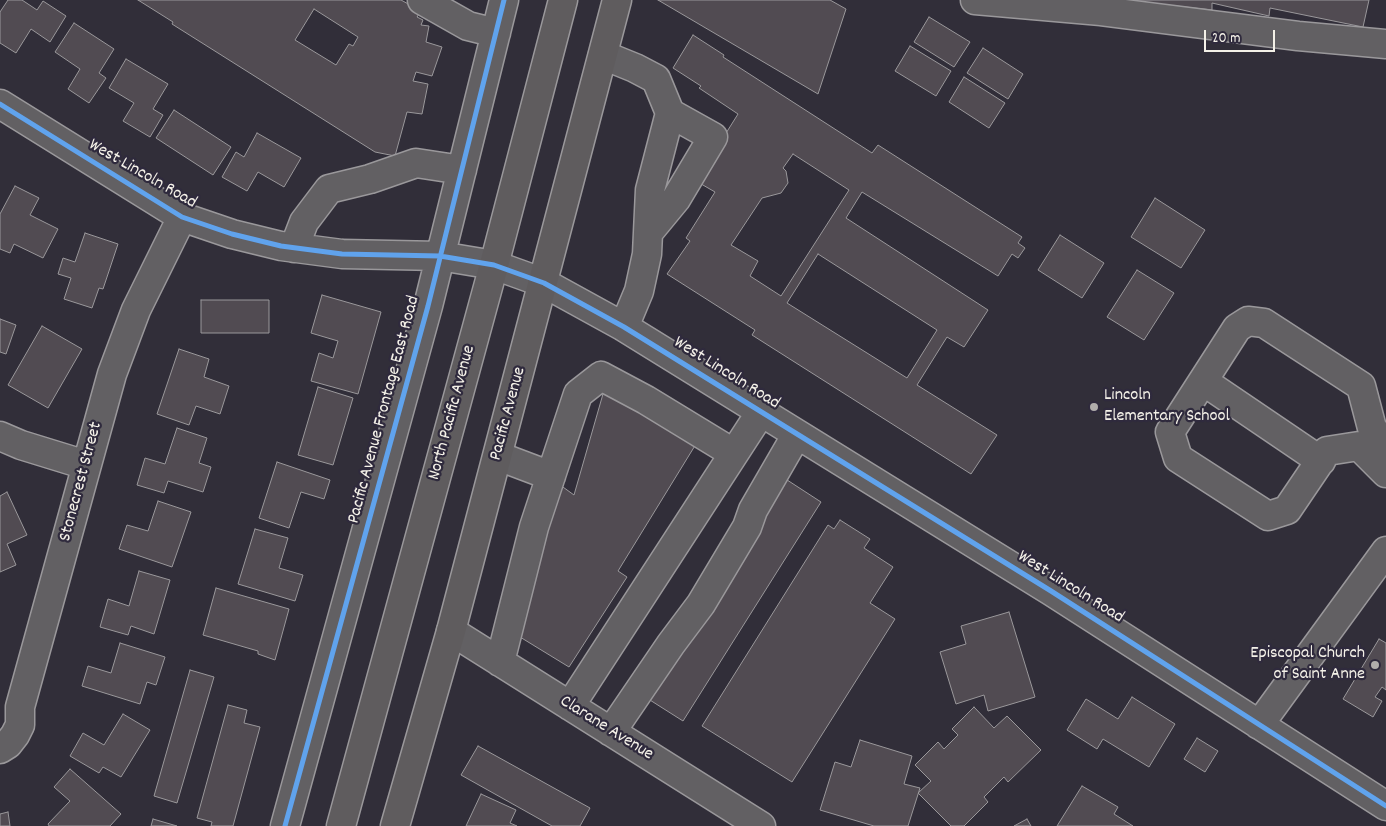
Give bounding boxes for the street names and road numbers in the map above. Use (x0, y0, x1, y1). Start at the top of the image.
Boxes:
street label: West Lincoln Road (84, 135, 200, 215)
street label: Pacific Avenue Frontage East Road (344, 294, 426, 526)
street label: West Lincoln Road (669, 333, 783, 415)
street label: North Pacific Avenue (425, 343, 481, 483)
street label: Pacific Avenue (486, 365, 532, 463)
street label: Stonecrest Street (56, 420, 108, 544)
street label: West Lincoln Road (1013, 547, 1127, 629)
street label: Clarane Avenue (555, 692, 657, 766)

